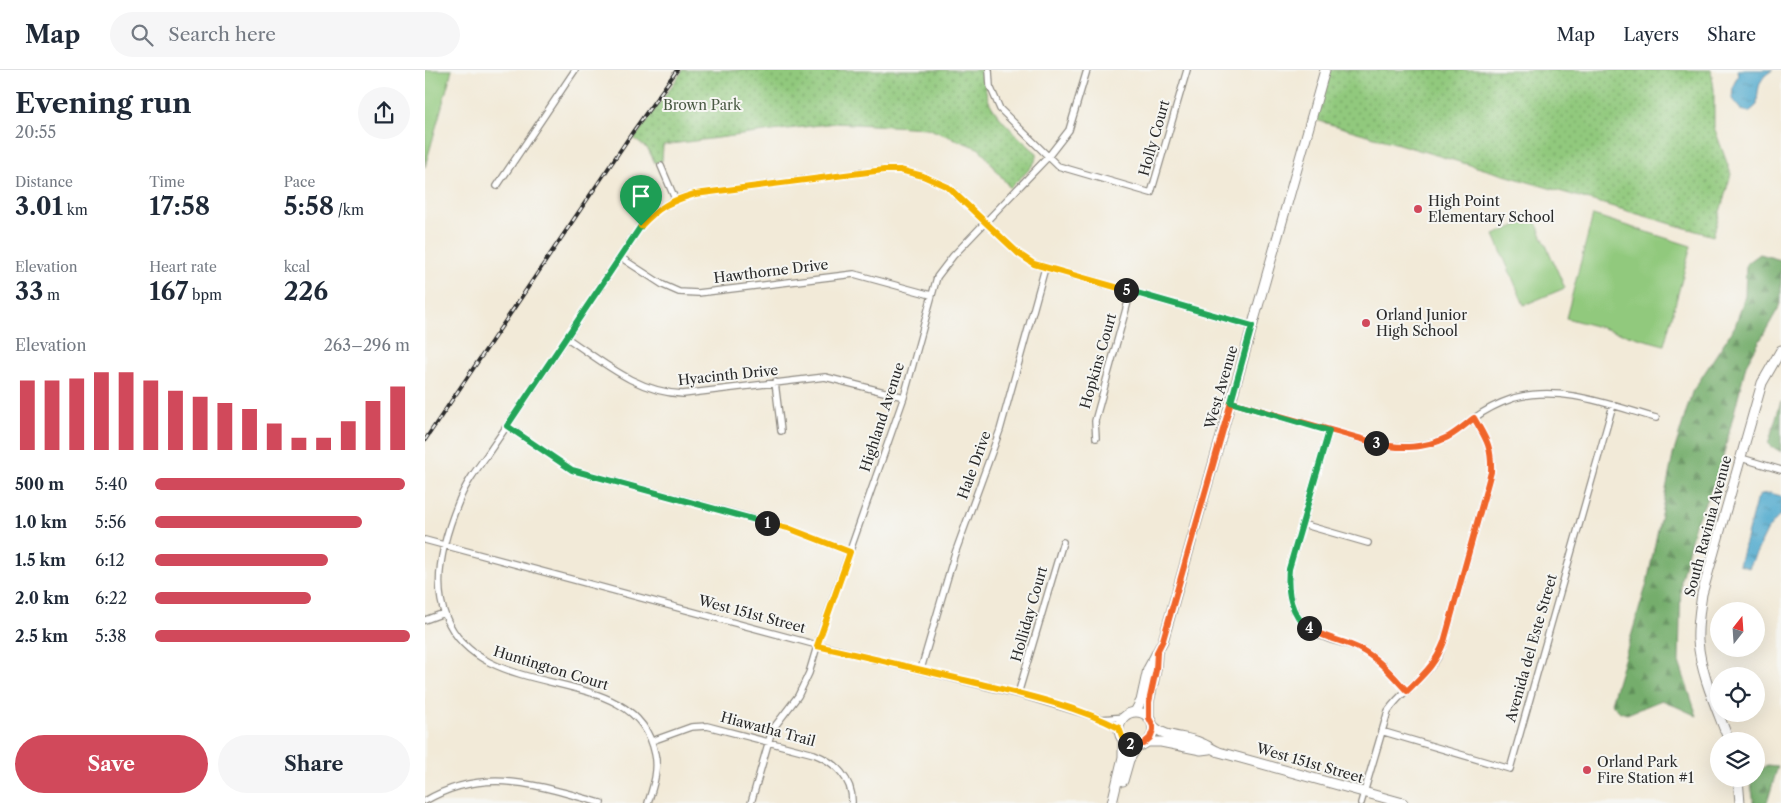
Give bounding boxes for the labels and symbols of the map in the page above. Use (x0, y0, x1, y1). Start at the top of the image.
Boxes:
park label: Brown Park (663, 96, 742, 114)
street label: Holly Court (1135, 98, 1173, 178)
pin (620, 175, 662, 226)
place label: High Point Elementary School (1428, 192, 1554, 226)
marker: High Point Elementary School (1412, 203, 1424, 215)
street label: Hawthorne Drive (713, 255, 830, 287)
pin: 5 (1113, 278, 1139, 302)
place label: Orland Junior High School (1376, 306, 1467, 340)
street label: Hopkins Court (1076, 311, 1120, 411)
marker: Orland Junior High School (1360, 317, 1372, 329)
street label: West Avenue (1200, 343, 1242, 432)
street label: Highland Avenue (856, 360, 908, 474)
street label: Hyacinth Drive (677, 361, 779, 389)
street label: Hale Drive (953, 428, 995, 502)
pin: 3 (1363, 430, 1389, 456)
street label: South Ravinia Avenue (1681, 453, 1736, 599)
pin: 1 (755, 510, 779, 536)
street label: Holliday Court (1007, 564, 1051, 664)
street label: Avenida del Este Street (1501, 572, 1561, 725)
street label: West 151st Street (695, 591, 808, 637)
north arrow (1710, 602, 1765, 658)
pin: 4 (1297, 616, 1321, 640)
street label: Huntington Court (491, 642, 611, 694)
street label: Hiawatha Trail (719, 708, 817, 750)
pin: 2 (1117, 732, 1143, 756)
street label: West 151st Street (1253, 739, 1366, 787)
place label: Orland Park Fire Station #1 (1597, 753, 1694, 787)
marker: Orland Park Fire Station #1 (1581, 764, 1593, 776)

